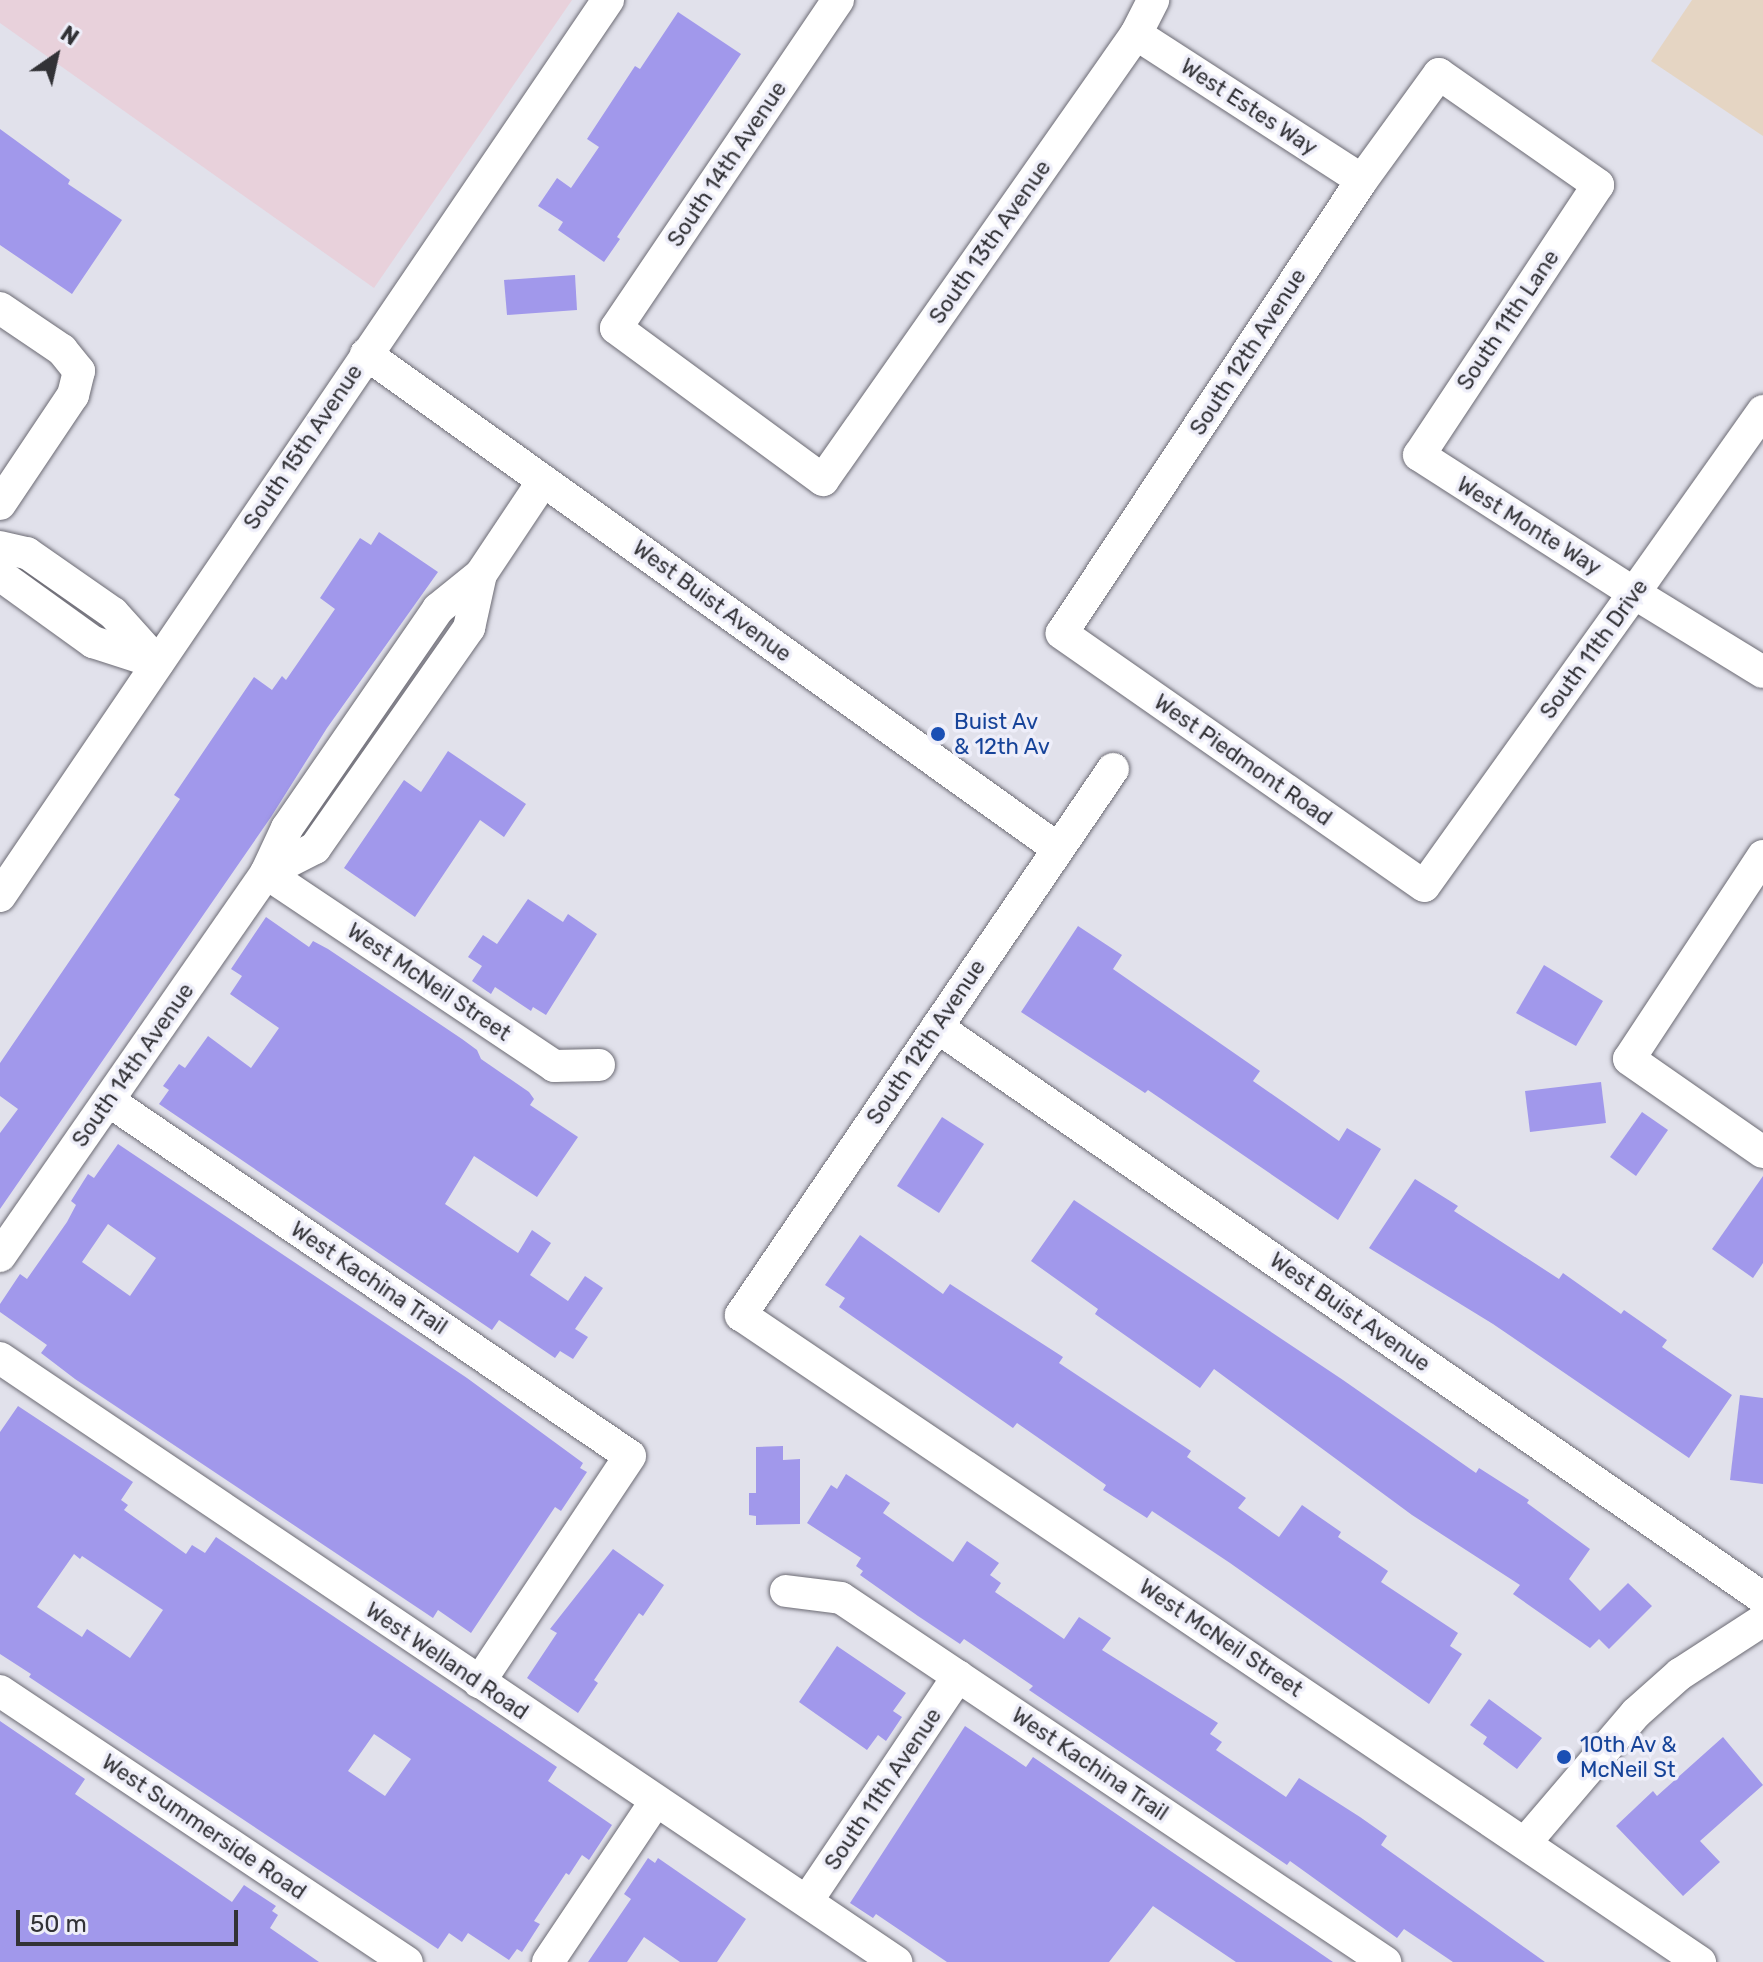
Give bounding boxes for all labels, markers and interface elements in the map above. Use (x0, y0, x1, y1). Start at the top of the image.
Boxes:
north arrow (16, 16, 96, 96)
text: N (56, 20, 84, 51)
street label: West Estes Way (1176, 53, 1322, 161)
street label: South 14th Avenue (662, 76, 792, 252)
street label: South 13th Avenue (924, 155, 1056, 329)
street label: South 11th Lane (1451, 245, 1565, 395)
street label: South 12th Avenue (1184, 264, 1312, 440)
street label: South 15th Avenue (238, 359, 368, 535)
street label: West Monte Way (1452, 471, 1606, 581)
street label: West Buist Avenue (627, 534, 797, 668)
street label: South 11th Drive (1535, 574, 1653, 724)
street label: West Piedmont Road (1149, 689, 1337, 831)
place label: Buist Av & 12th Av (954, 708, 1051, 760)
marker: Buist Av & 12th Av (929, 725, 947, 743)
street label: West McNeil Street (342, 917, 516, 1047)
street label: South 12th Avenue (861, 954, 991, 1130)
street label: South 14th Avenue (66, 978, 200, 1152)
street label: West Kachina Trail (286, 1216, 452, 1340)
street label: West Buist Avenue (1265, 1247, 1435, 1377)
street label: West McNeil Street (1134, 1573, 1308, 1703)
street label: West Welland Road (360, 1597, 534, 1725)
street label: West Kachina Trail (1007, 1702, 1173, 1826)
street label: South 11th Avenue (819, 1703, 947, 1875)
place label: 10th Av & McNeil St (1580, 1731, 1678, 1782)
marker: 10th Av & McNeil St (1555, 1748, 1573, 1766)
street label: West Summerside Road (97, 1749, 311, 1905)
scale bar (20, 1894, 242, 1944)
text: 50 m (30, 1910, 87, 1938)

